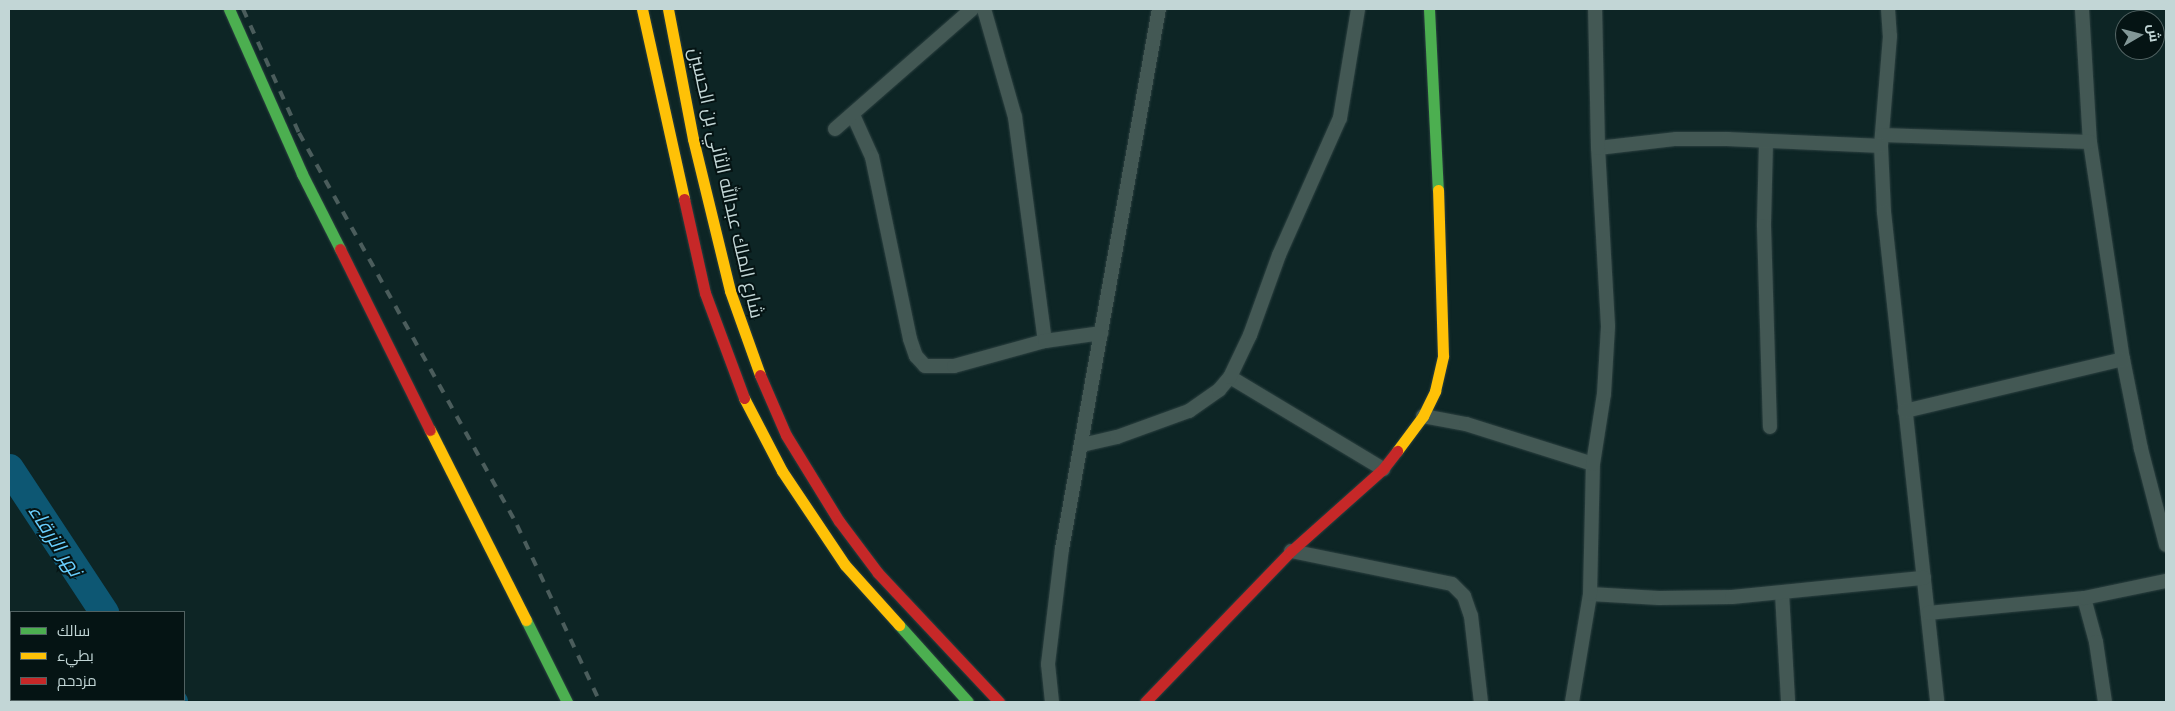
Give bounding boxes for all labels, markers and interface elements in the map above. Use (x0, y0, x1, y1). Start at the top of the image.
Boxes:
north arrow (2115, 10, 2165, 60)
text: ش (2144, 23, 2164, 43)
street label: شارع الملك عبدالله الثاني بن الحسين (684, 45, 768, 321)
water label: نهر الزرقاء (24, 500, 88, 580)
legend (10, 611, 185, 701)
text: سالك (57, 621, 90, 640)
text: بطيء (57, 646, 94, 665)
text: مزدحم (57, 671, 97, 690)

